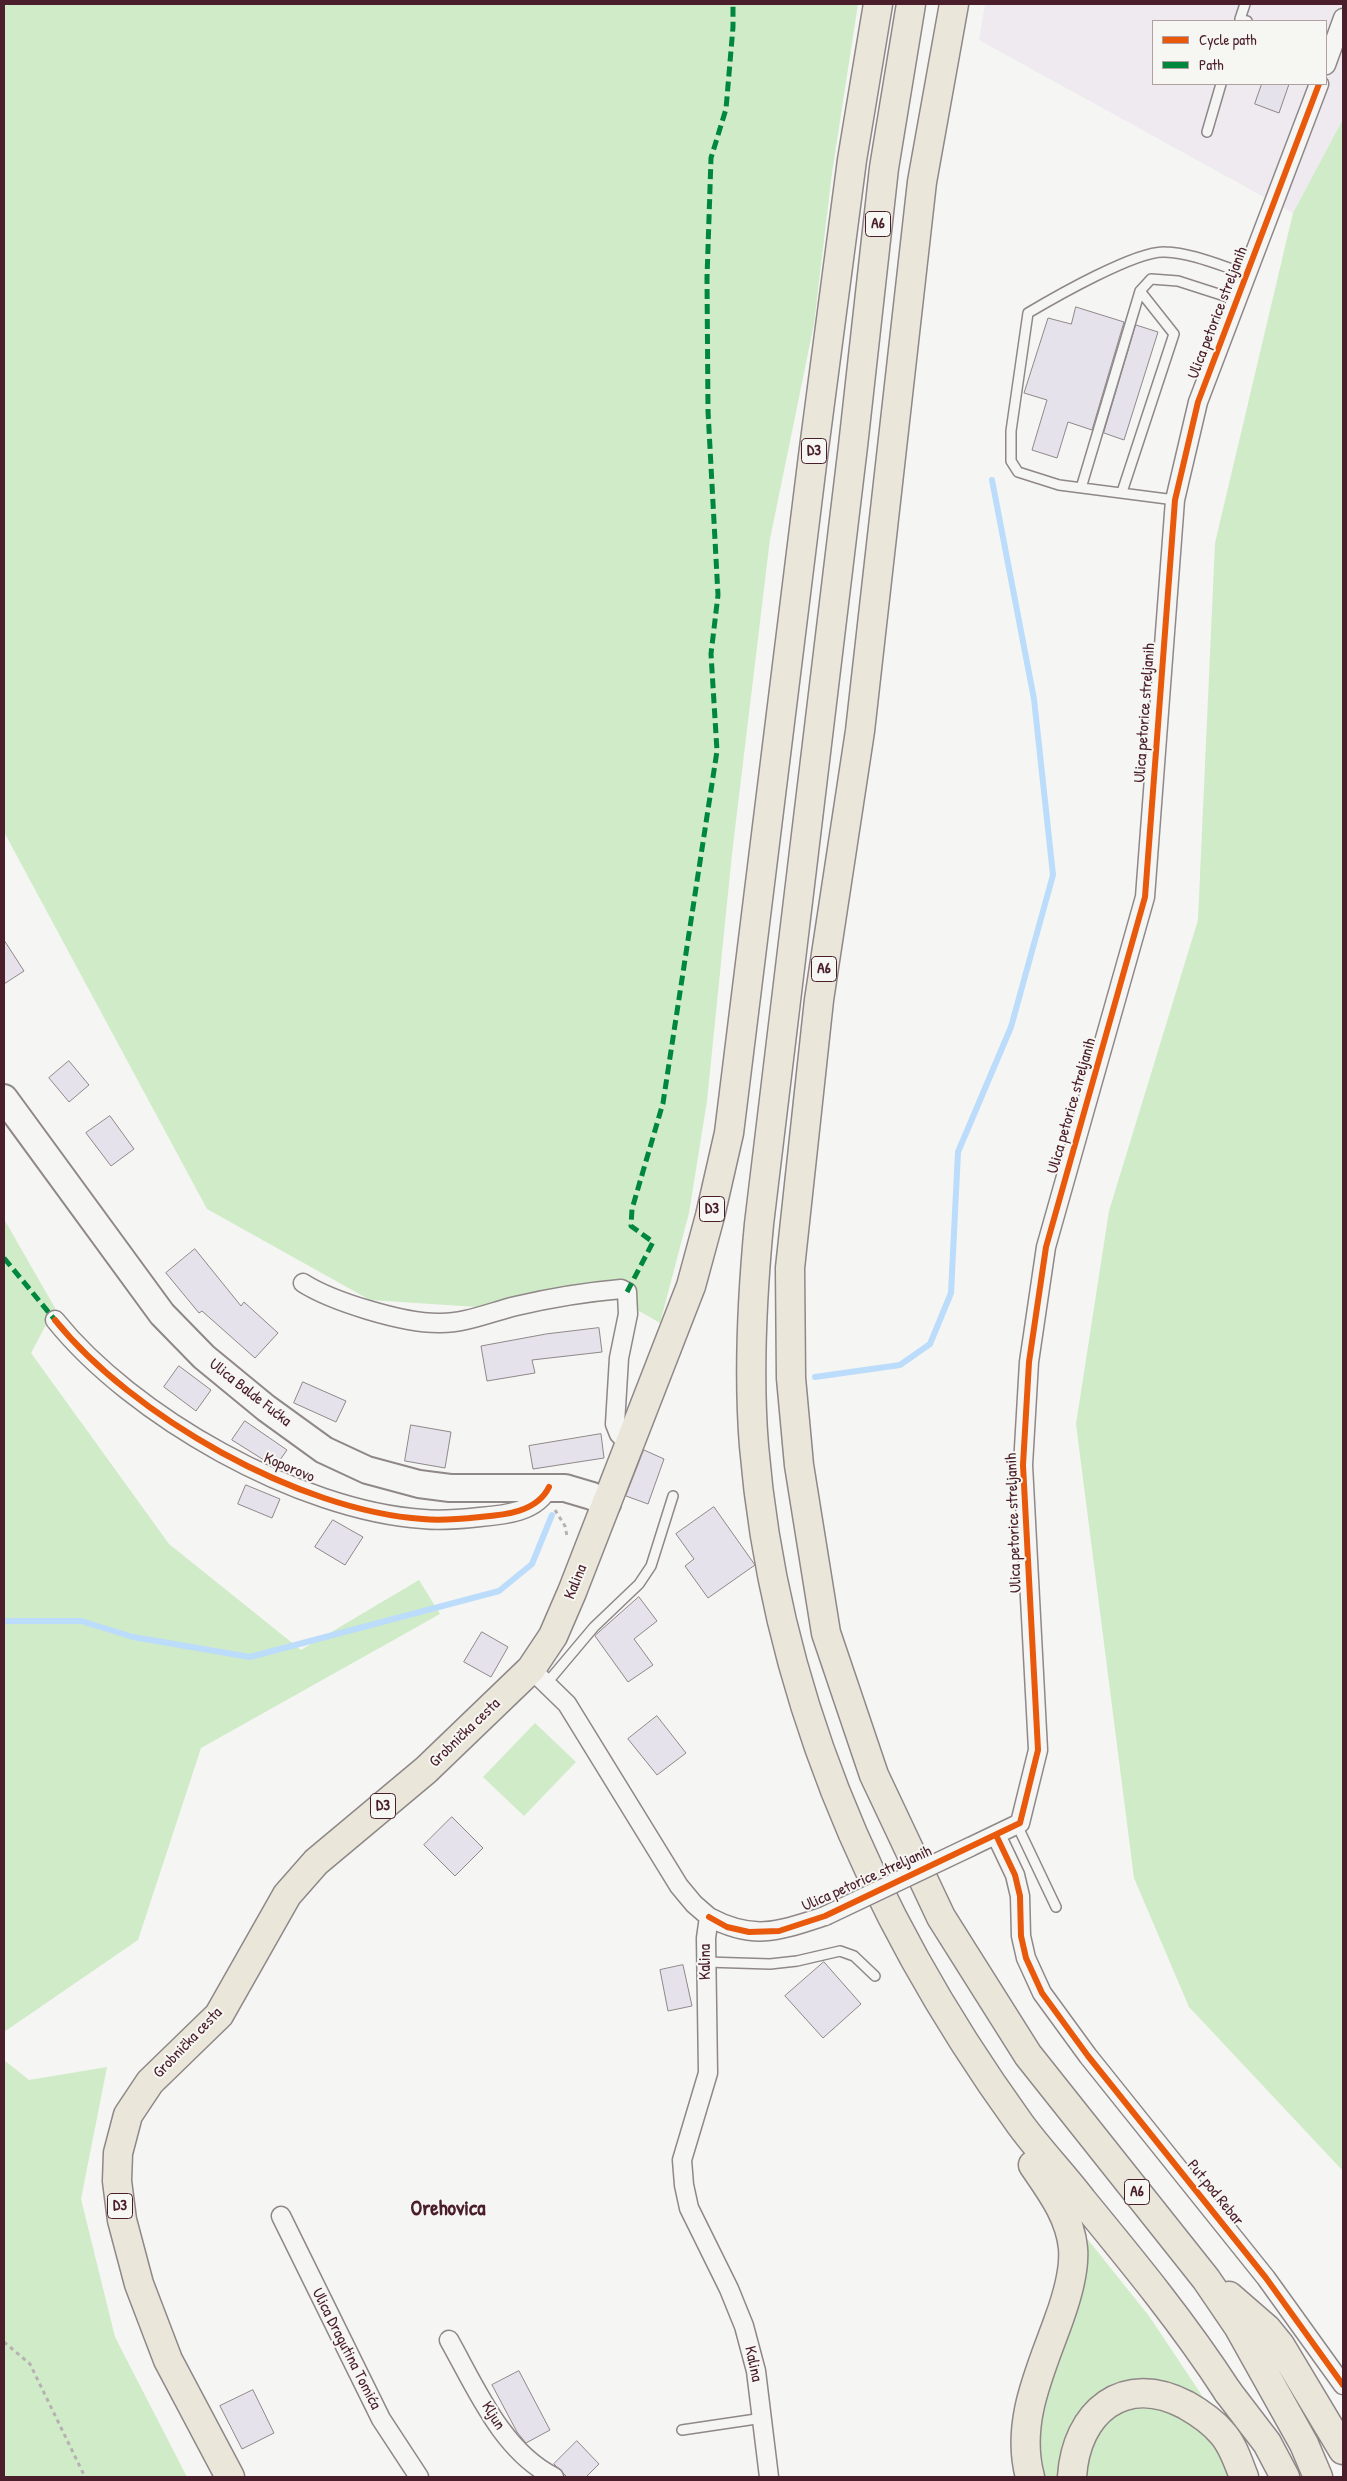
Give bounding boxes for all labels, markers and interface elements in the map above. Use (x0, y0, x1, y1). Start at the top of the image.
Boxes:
legend (1152, 20, 1327, 85)
text: Cycle path (1199, 29, 1257, 50)
text: Path (1199, 54, 1224, 75)
road number: A6 (866, 212, 890, 236)
street label: Ulica petorice streljanih (1184, 244, 1252, 382)
road number: D3 (802, 438, 826, 464)
street label: Ulica petorice streljanih (1131, 643, 1159, 783)
road number: A6 (812, 956, 836, 982)
street label: Ulica petorice streljanih (1043, 1036, 1101, 1176)
road number: D3 (700, 1196, 724, 1222)
street label: Ulica Balde Fućka (205, 1355, 295, 1431)
street label: Koporovo (261, 1449, 317, 1487)
street label: Ulica petorice streljanih (1002, 1453, 1026, 1593)
street label: Kalina (560, 1562, 592, 1602)
street label: Grobnička cesta (426, 1694, 504, 1772)
road number: D3 (370, 1794, 396, 1818)
street label: Ulica petorice streljanih (799, 1842, 935, 1916)
street label: Kalina (696, 1944, 716, 1980)
street label: Grobnička cesta (149, 2004, 227, 2082)
street label: Put pod Rebar (1183, 2156, 1247, 2230)
road number: A6 (1124, 2180, 1150, 2204)
road number: D3 (108, 2194, 132, 2218)
district label: Orehovica (411, 2196, 485, 2222)
street label: Ulica Dragutina Tomića (307, 2285, 385, 2413)
street label: Kalina (740, 2344, 766, 2384)
street label: Kljun (477, 2398, 509, 2434)

